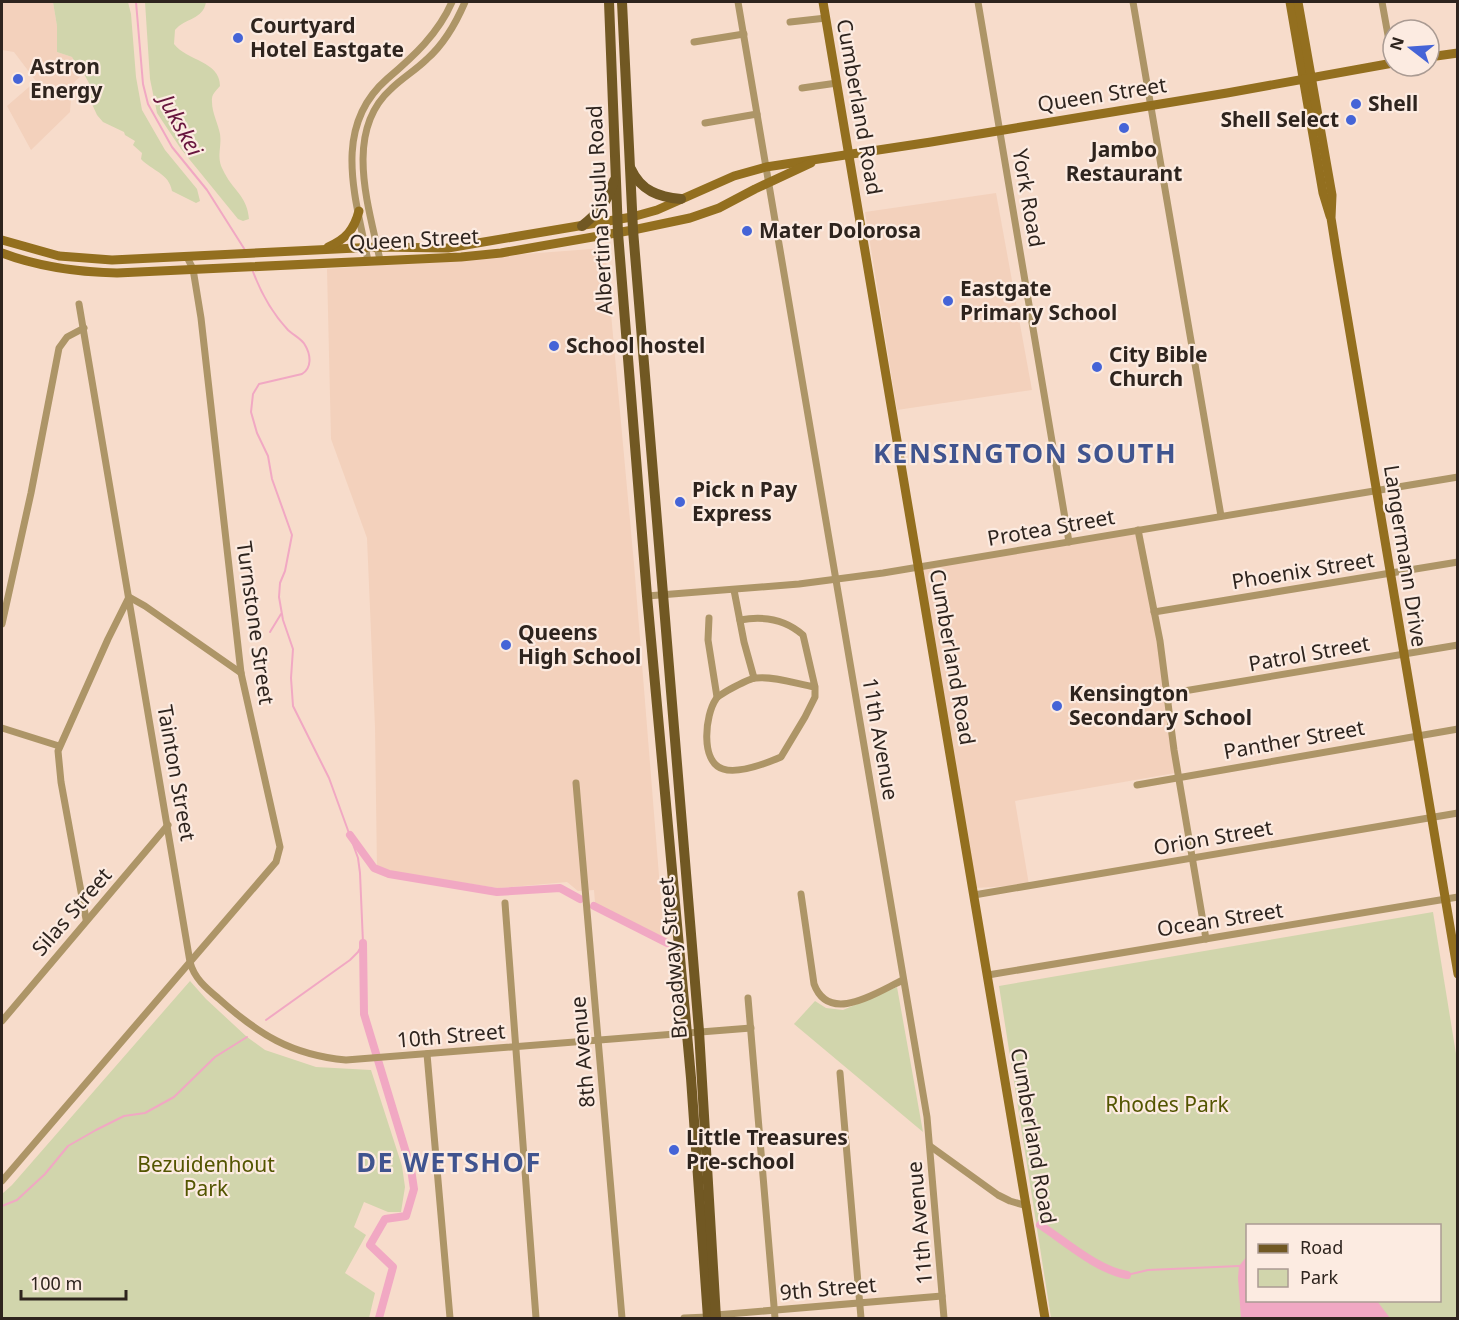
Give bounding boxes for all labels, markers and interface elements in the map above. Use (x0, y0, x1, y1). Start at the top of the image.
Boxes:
place label: Courtyard Hotel Eastgate (250, 11, 404, 63)
street label: Cumberland Road (831, 17, 889, 197)
north arrow (1381, 18, 1441, 78)
marker: Courtyard Hotel Eastgate (231, 31, 245, 45)
text: N (1384, 34, 1409, 53)
place label: Astron Energy (30, 52, 102, 104)
street label: Queen Street (1035, 70, 1169, 118)
marker: Astron Energy (11, 72, 25, 86)
water label: Jukskei (151, 85, 211, 161)
place label: Shell (1368, 89, 1418, 117)
marker: Shell (1349, 97, 1363, 111)
street label: Albertina Sisulu Road (580, 105, 618, 316)
place label: Shell Select (1220, 105, 1339, 133)
marker: Shell Select (1344, 113, 1358, 127)
marker: Jambo Restaurant (1117, 121, 1131, 135)
place label: Jambo Restaurant (1066, 135, 1182, 187)
street label: York Road (1007, 146, 1051, 249)
place label: Mater Dolorosa (759, 216, 921, 244)
street label: Queen Street (348, 222, 480, 256)
marker: Mater Dolorosa (740, 224, 754, 238)
place label: Eastgate Primary School (960, 274, 1117, 326)
marker: Eastgate Primary School (941, 294, 955, 308)
place label: School hostel (566, 331, 705, 359)
marker: School hostel (547, 339, 561, 353)
place label: City Bible Church (1109, 340, 1208, 392)
marker: City Bible Church (1090, 360, 1104, 374)
district label: KENSINGTON SOUTH (873, 434, 1177, 471)
street label: Langermann Drive (1378, 463, 1434, 649)
place label: Pick n Pay Express (692, 475, 797, 527)
marker: Pick n Pay Express (673, 495, 687, 509)
street label: Protea Street (985, 502, 1117, 552)
street label: Turnstone Street (231, 539, 281, 707)
street label: Phoenix Street (1230, 545, 1376, 595)
street label: Cumberland Road (924, 567, 982, 747)
place label: Queens High School (518, 618, 641, 670)
street label: Patrol Street (1246, 629, 1372, 677)
marker: Queens High School (499, 638, 513, 652)
street label: 11th Avenue (856, 675, 906, 802)
place label: Kensington Secondary School (1069, 679, 1252, 731)
marker: Kensington Secondary School (1050, 699, 1064, 713)
street label: Tainton Street (151, 703, 203, 843)
street label: Panther Street (1221, 713, 1367, 765)
street label: Orion Street (1151, 813, 1275, 861)
street label: Silas Street (25, 861, 118, 961)
street label: Broadway Street (651, 876, 693, 1040)
street label: Ocean Street (1155, 895, 1285, 943)
street label: 8th Avenue (563, 995, 601, 1109)
street label: 10th Street (396, 1016, 507, 1054)
street label: Cumberland Road (1005, 1046, 1063, 1226)
park label: Rhodes Park (1105, 1090, 1229, 1118)
place label: Little Treasures Pre-school (686, 1123, 848, 1175)
district label: DE WETSHOF (356, 1143, 542, 1180)
marker: Little Treasures Pre-school (667, 1143, 681, 1157)
park label: Bezuidenhout Park (137, 1150, 275, 1202)
street label: 11th Avenue (900, 1160, 938, 1286)
legend (1246, 1224, 1441, 1302)
text: Road (1300, 1235, 1343, 1259)
scale bar (21, 1263, 126, 1301)
text: Park (1300, 1265, 1338, 1289)
street label: 9th Street (779, 1270, 878, 1306)
text: 100 m (30, 1271, 82, 1295)

